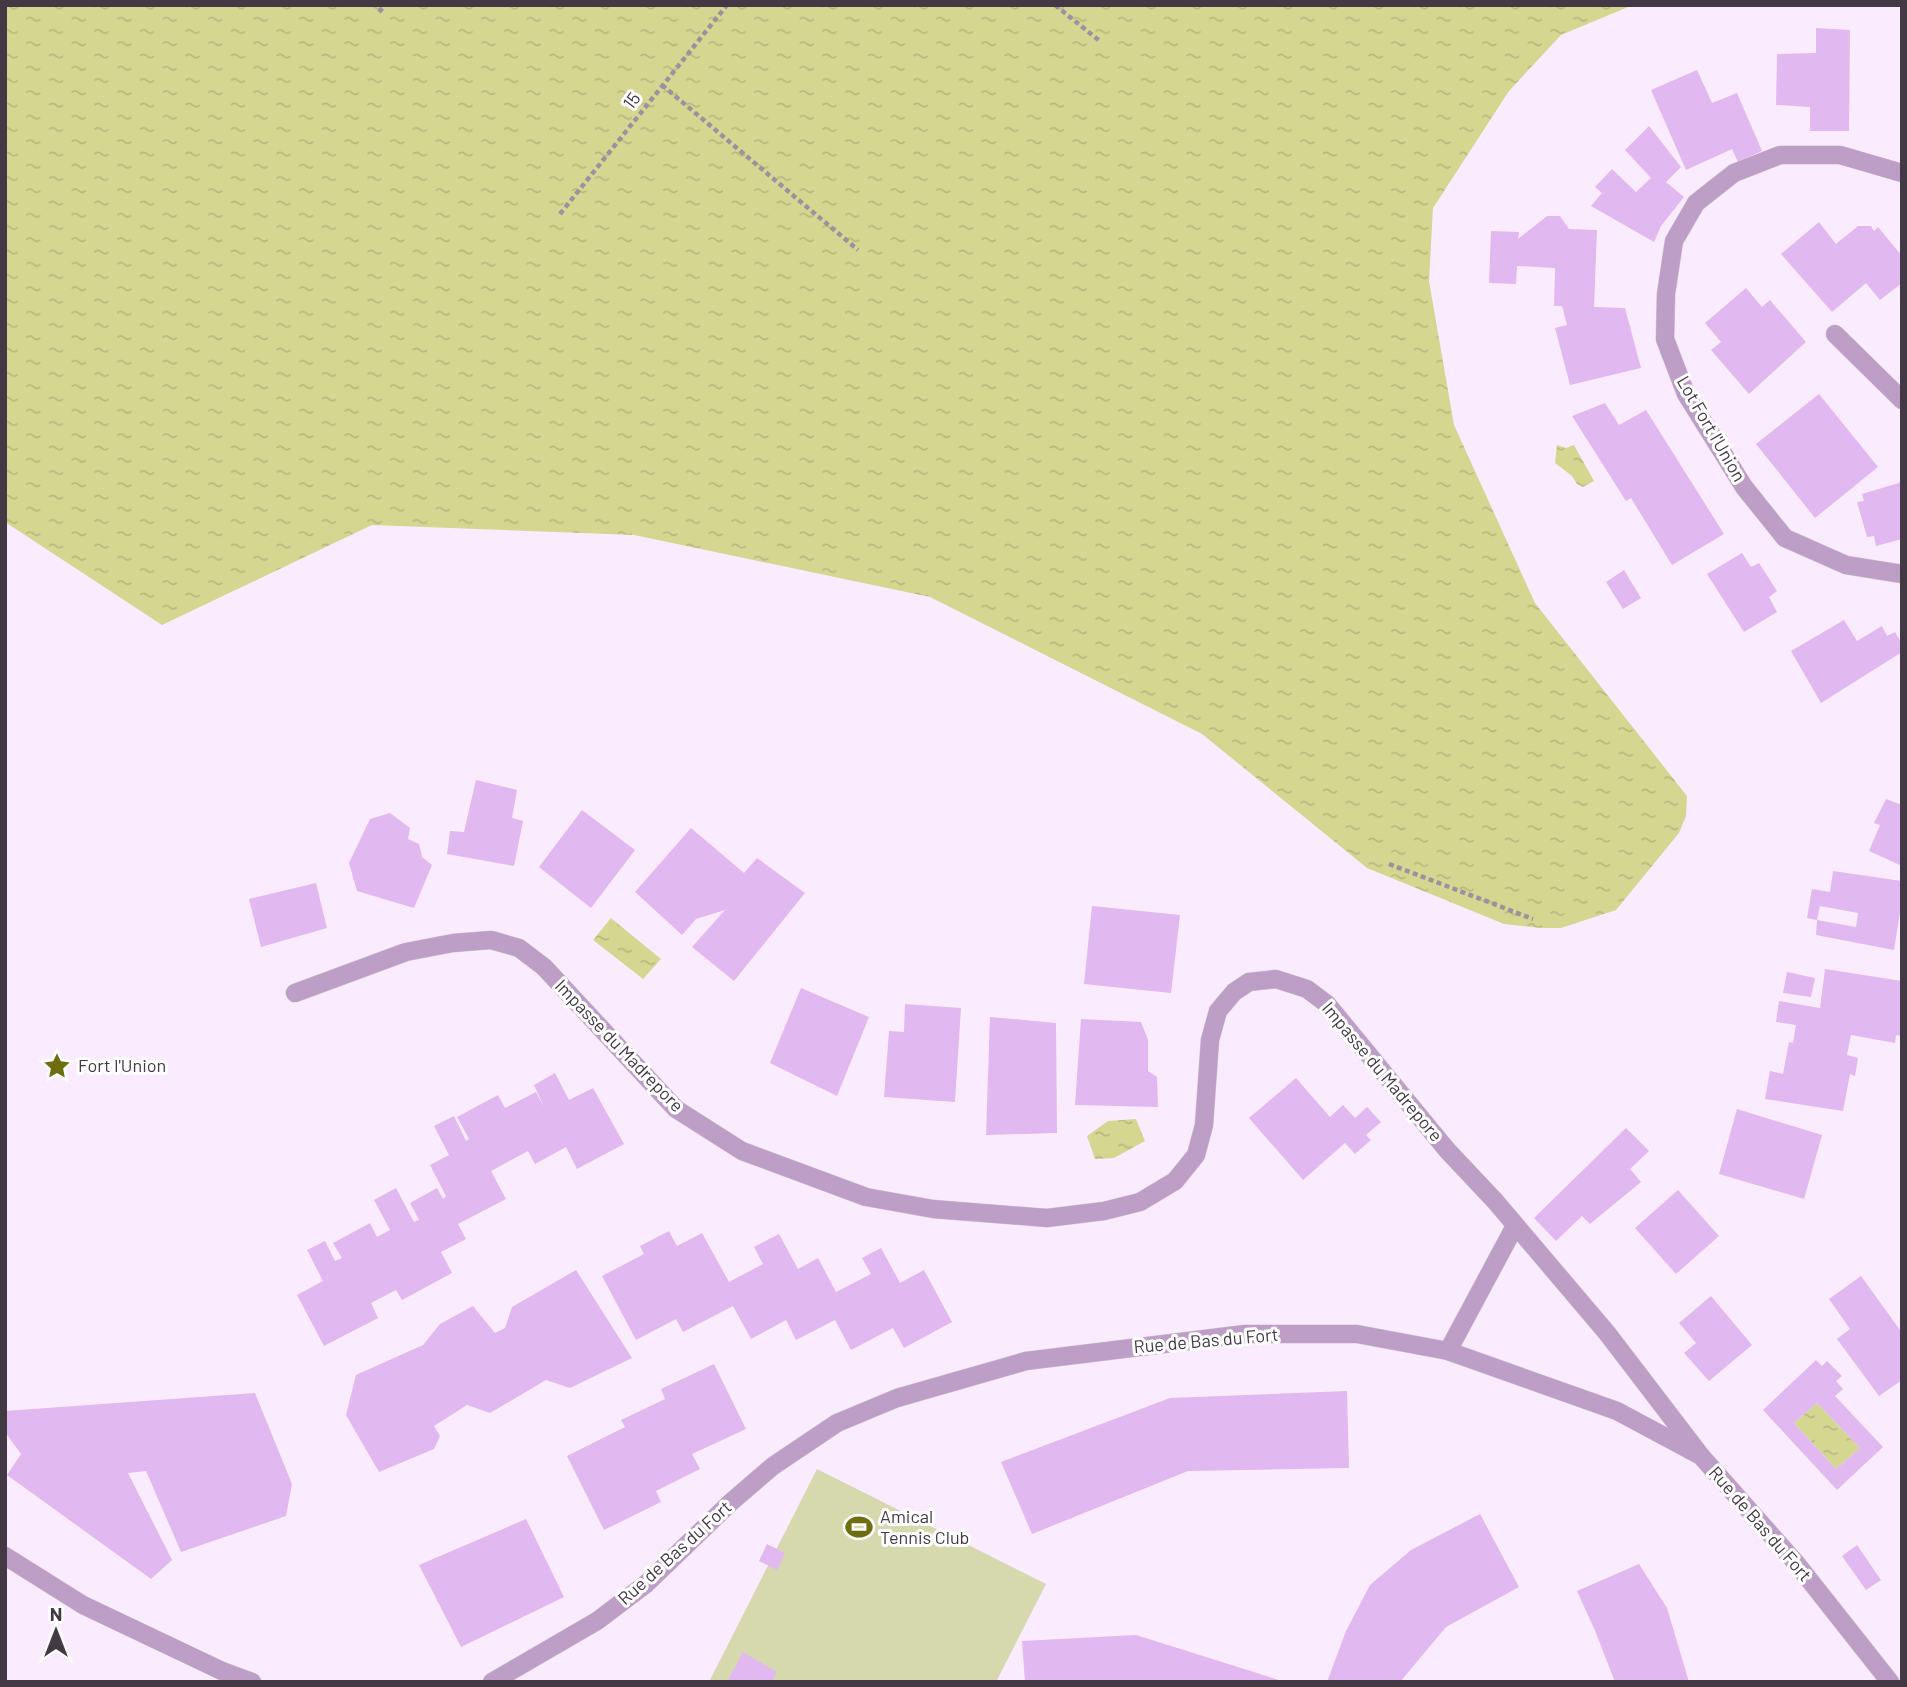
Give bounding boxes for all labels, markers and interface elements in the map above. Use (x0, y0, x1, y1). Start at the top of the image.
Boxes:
street label: 15 (618, 87, 645, 113)
street label: Lot Fort l'Union (1673, 372, 1751, 485)
street label: Impasse du Madrepore (551, 974, 689, 1116)
street label: Impasse du Madrepore (1318, 997, 1448, 1146)
place icon: Fort l'Union (42, 1051, 72, 1081)
place label: Fort l'Union (78, 1054, 166, 1076)
street label: Rue de Bas du Fort (1133, 1323, 1279, 1357)
street label: Rue de Bas du Fort (1705, 1461, 1817, 1585)
street label: Rue de Bas du Fort (613, 1495, 736, 1609)
place label: Amical Tennis Club (880, 1505, 969, 1548)
sports icon: Amical Tennis Club (844, 1512, 874, 1542)
north arrow (21, 1596, 91, 1666)
text: N (50, 1602, 62, 1625)

